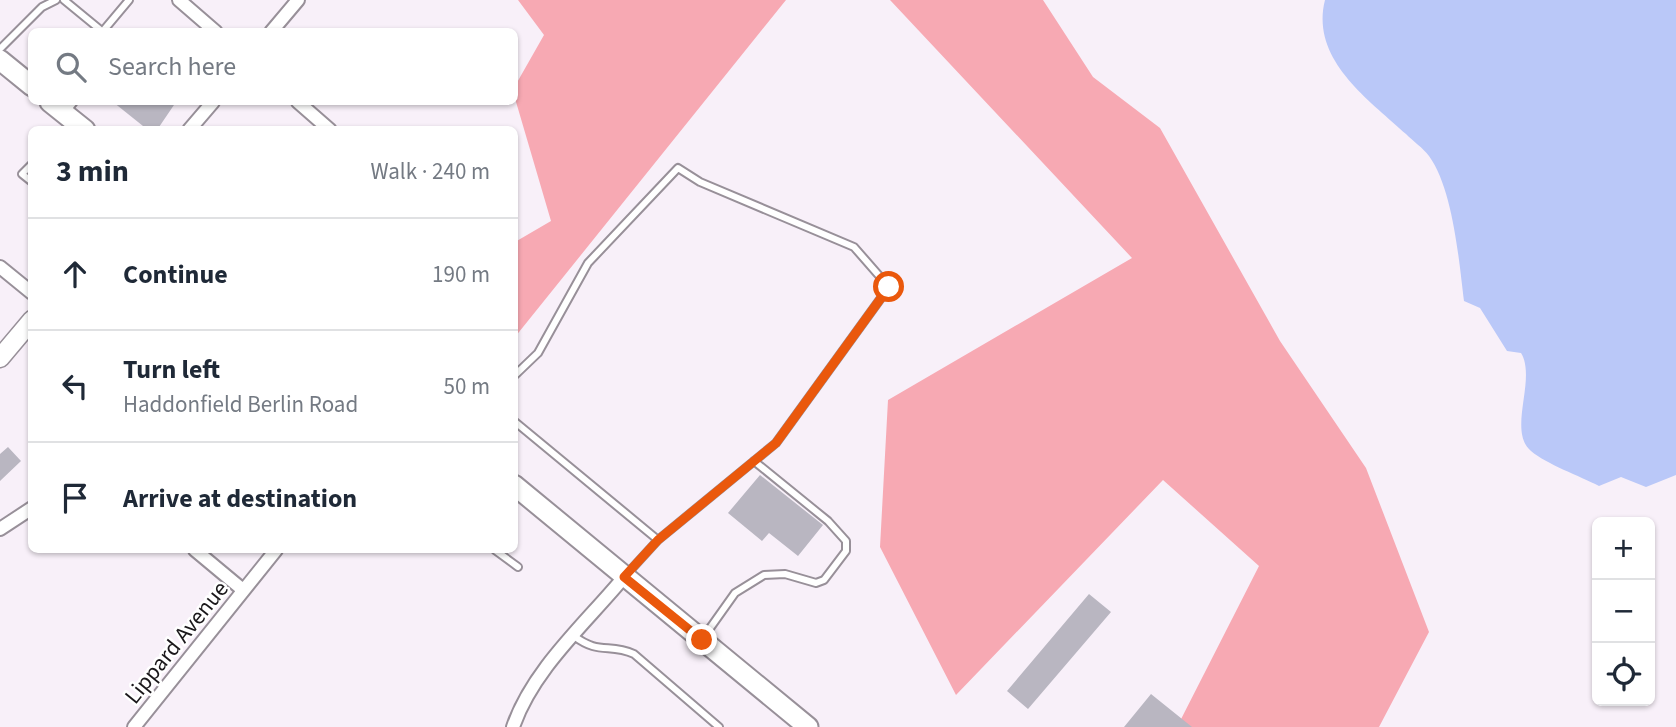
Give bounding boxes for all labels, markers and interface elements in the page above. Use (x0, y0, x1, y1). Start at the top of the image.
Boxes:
search box (28, 28, 518, 105)
icon: search (52, 48, 90, 86)
text: Search here (108, 48, 236, 85)
text: 3 min (56, 150, 129, 193)
text: Walk · 240 m (371, 155, 490, 188)
icon: ahead (56, 255, 94, 293)
text: Continue (123, 256, 228, 293)
text: 190 m (432, 258, 490, 291)
route start (873, 271, 904, 302)
text: Turn left (123, 351, 220, 388)
icon: left (56, 367, 94, 405)
text: 50 m (443, 370, 490, 403)
text: Haddonfield Berlin Road (123, 388, 358, 421)
icon: arrive (56, 479, 94, 517)
text: Arrive at destination (123, 480, 357, 517)
map controls (1592, 517, 1655, 706)
button: + (1592, 517, 1655, 580)
street label: Lippard Avenue (116, 574, 236, 711)
button: − (1592, 580, 1655, 643)
route end (686, 624, 717, 655)
button: locate (1592, 643, 1655, 706)

